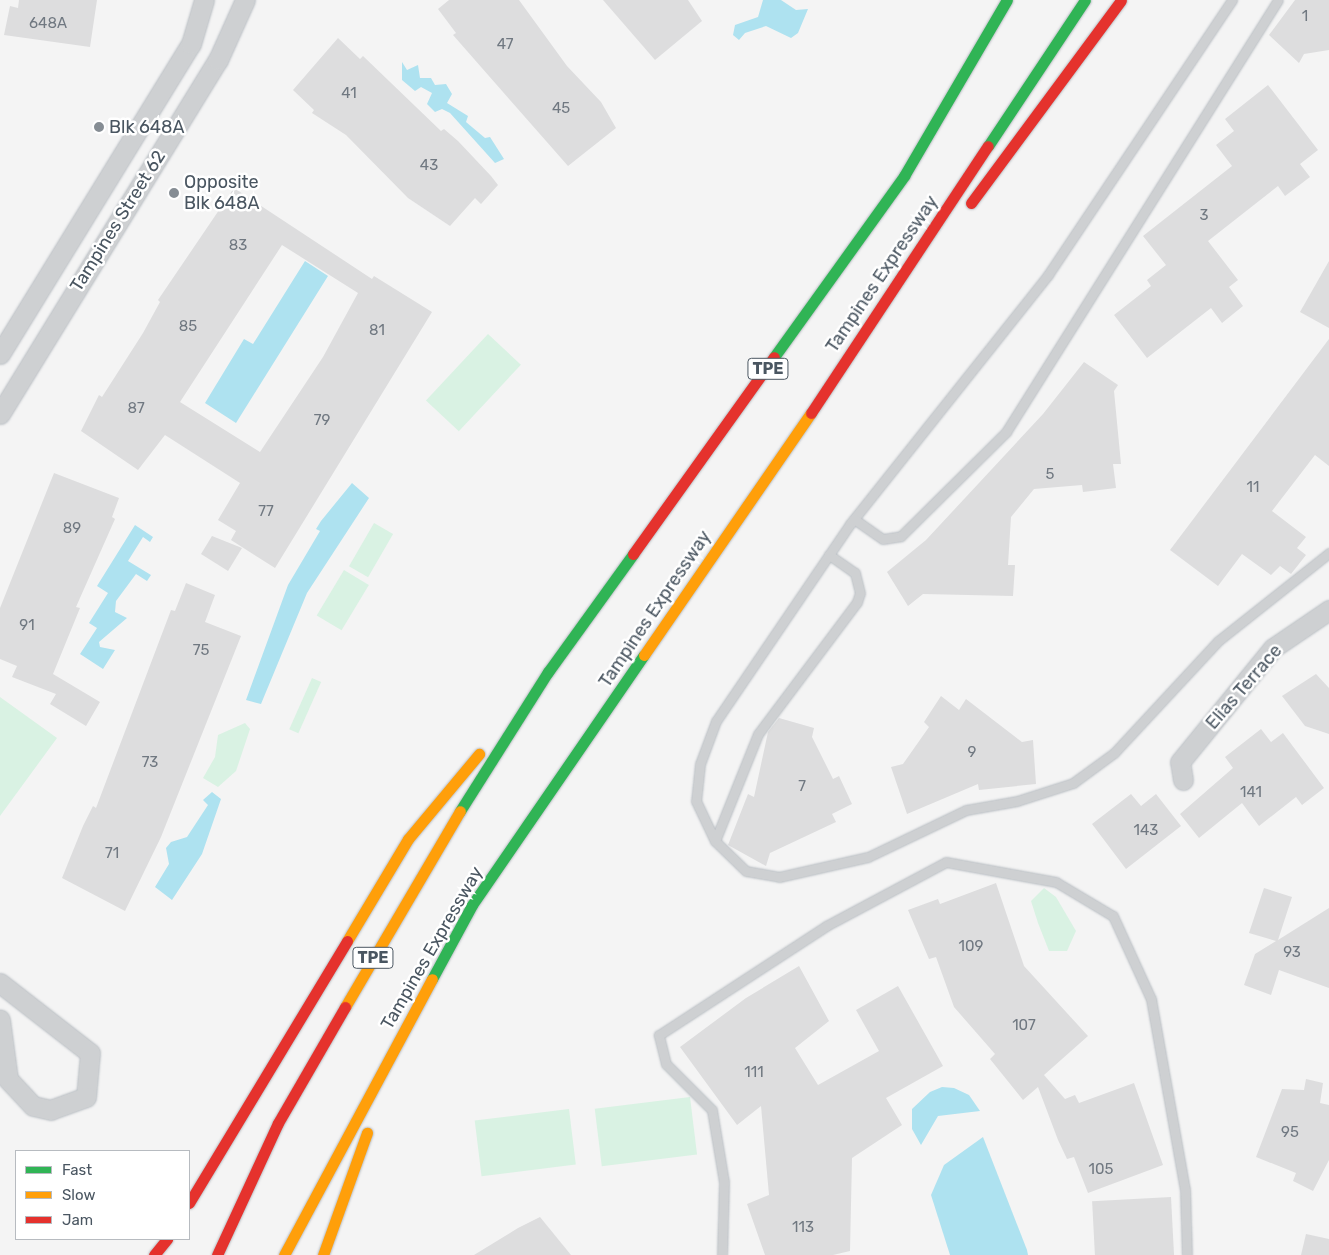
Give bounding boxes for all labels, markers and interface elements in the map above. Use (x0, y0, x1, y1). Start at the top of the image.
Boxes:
house number: 1 (1302, 8, 1308, 26)
house number: 648A (29, 15, 67, 33)
house number: 47 (497, 36, 513, 54)
house number: 41 (341, 85, 357, 103)
house number: 45 (552, 100, 570, 118)
place label: Blk 648A (109, 116, 185, 138)
marker: Blk 648A (93, 121, 105, 133)
street label: Tampines Street 62 (66, 146, 170, 296)
house number: 43 (420, 157, 438, 175)
place label: Opposite Blk 648A (184, 172, 260, 214)
marker: Opposite Blk 648A (168, 187, 180, 199)
street label: Tampines Expressway (821, 192, 943, 356)
house number: 3 (1199, 207, 1209, 225)
house number: 83 (229, 237, 247, 255)
house number: 85 (179, 318, 197, 336)
house number: 81 (369, 322, 385, 340)
road number: TPE (747, 356, 789, 382)
house number: 87 (127, 400, 145, 418)
house number: 79 (314, 412, 330, 430)
house number: 5 (1046, 466, 1054, 484)
house number: 11 (1247, 479, 1259, 497)
house number: 77 (258, 503, 274, 521)
house number: 89 (63, 520, 81, 538)
street label: Tampines Expressway (594, 527, 716, 691)
house number: 91 (19, 617, 35, 635)
street label: Elias Terrace (1201, 640, 1287, 734)
house number: 75 (193, 642, 209, 660)
house number: 9 (968, 744, 976, 762)
house number: 73 (142, 754, 158, 772)
house number: 7 (798, 778, 806, 796)
house number: 141 (1240, 784, 1262, 802)
house number: 143 (1134, 822, 1158, 840)
house number: 71 (105, 845, 119, 863)
street label: Tampines Expressway (377, 863, 487, 1033)
house number: 109 (959, 938, 983, 956)
road number: TPE (352, 944, 394, 971)
house number: 93 (1283, 944, 1301, 962)
house number: 107 (1012, 1017, 1036, 1035)
house number: 111 (744, 1064, 764, 1082)
house number: 95 (1281, 1124, 1299, 1142)
legend (15, 1150, 190, 1240)
text: Fast (62, 1161, 92, 1179)
house number: 105 (1089, 1161, 1113, 1179)
text: Slow (62, 1186, 95, 1204)
text: Jam (62, 1211, 93, 1229)
house number: 113 (792, 1219, 814, 1237)

